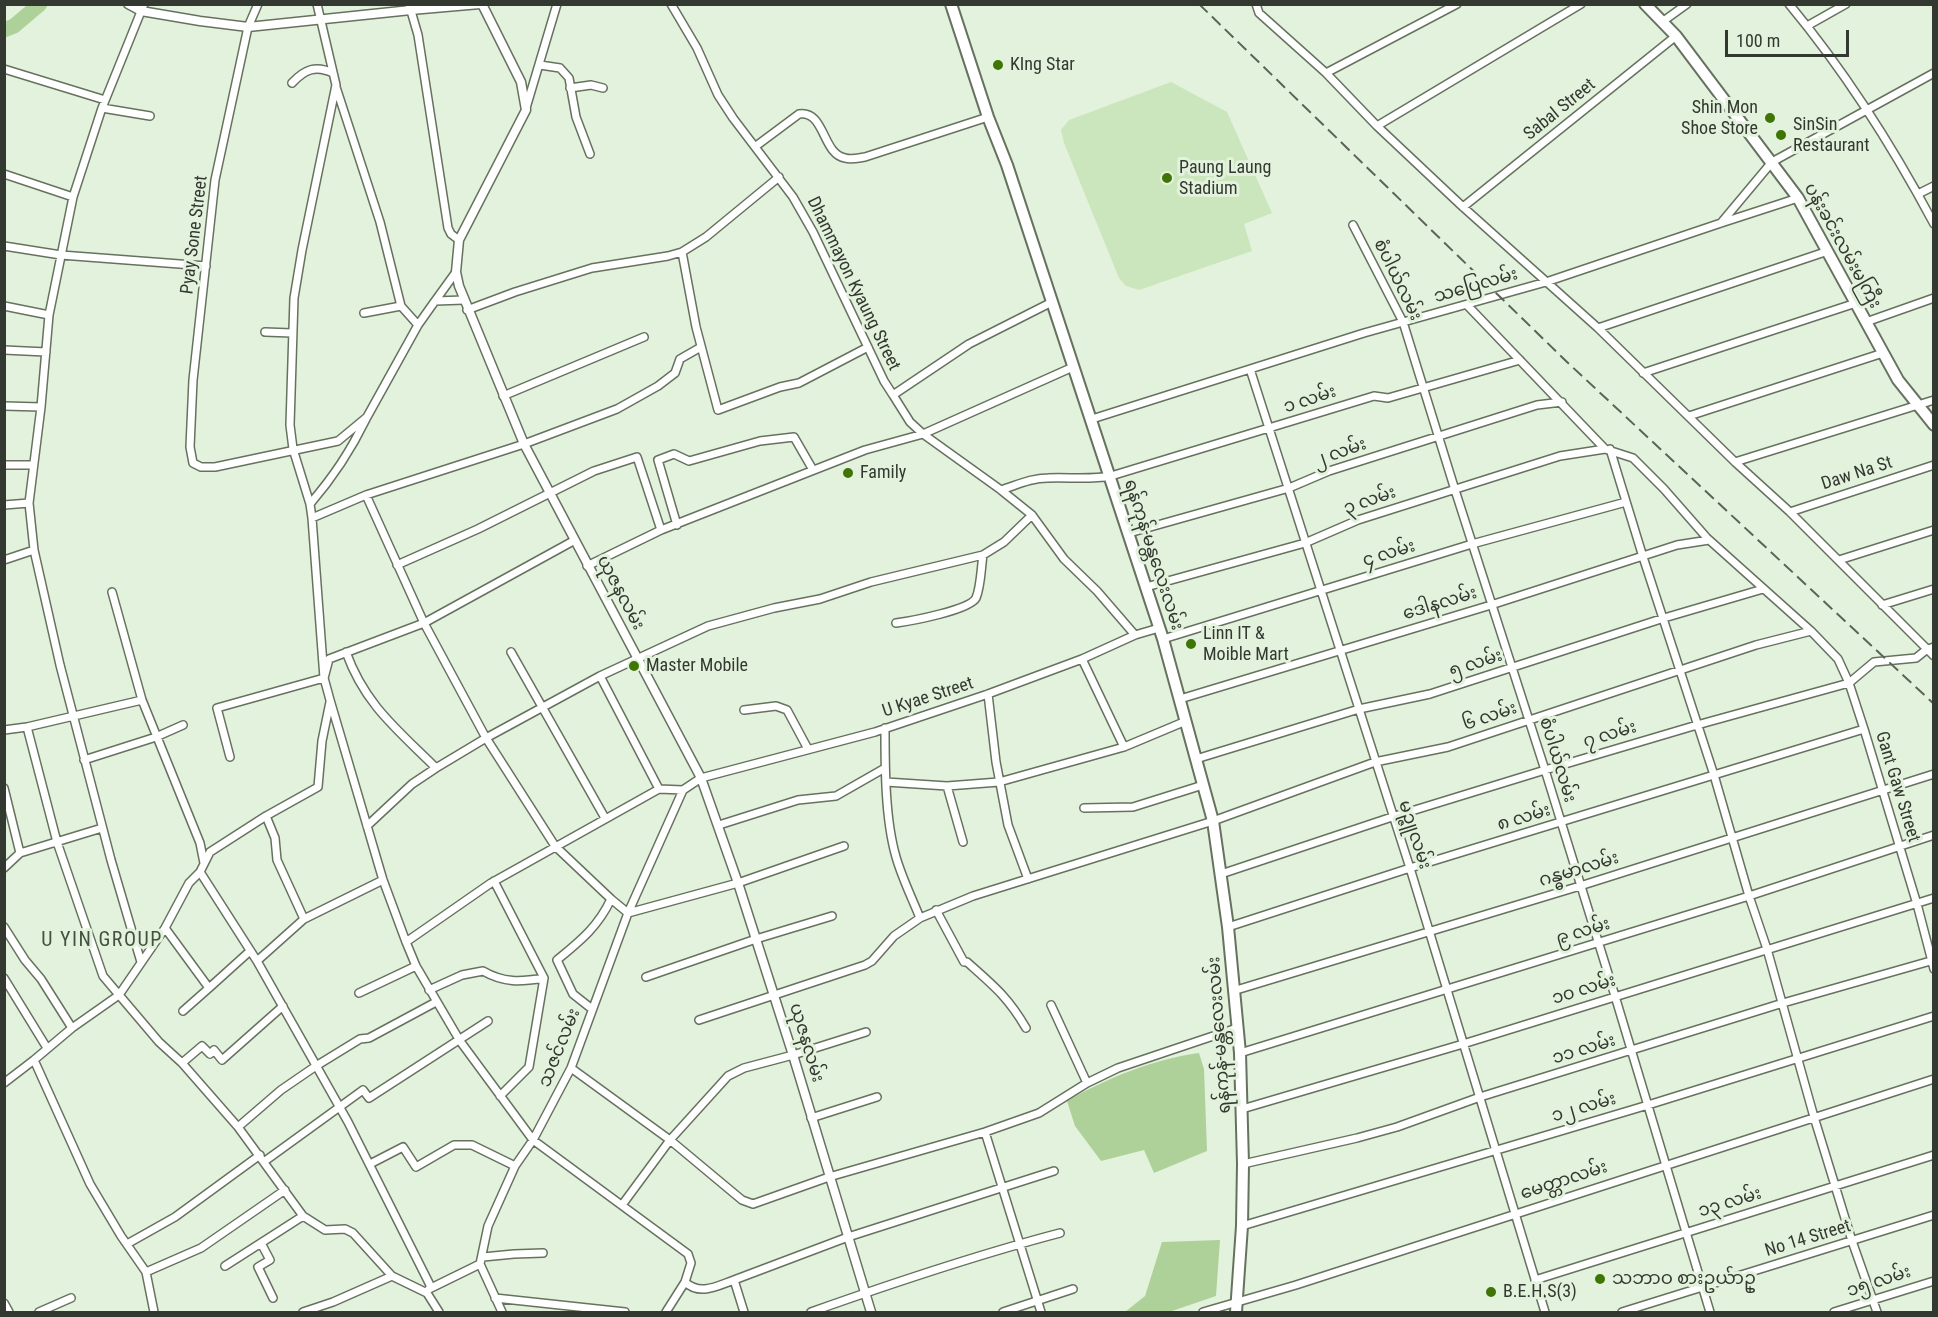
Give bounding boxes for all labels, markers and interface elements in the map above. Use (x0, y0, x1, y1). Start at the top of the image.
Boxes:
scale bar (1728, 18, 1852, 56)
text: 100 m (1736, 30, 1780, 51)
place label: KIng Star (1010, 54, 1075, 76)
marker: KIng Star (991, 58, 1005, 72)
street label: Sabal Street (1520, 75, 1600, 145)
place label: Shin Mon Shoe Store (1681, 97, 1758, 140)
marker: Shin Mon Shoe Store (1763, 111, 1777, 125)
place label: SinSin Restaurant (1793, 114, 1870, 156)
marker: SinSin Restaurant (1774, 128, 1788, 142)
place label: Paung Laung Stadium (1179, 157, 1271, 200)
marker: Paung Laung Stadium (1160, 171, 1174, 185)
street label: Pyay Sone Street (177, 174, 213, 296)
street label: ပန်းခင်းလမ်းမကြီး (1799, 179, 1885, 313)
street label: Dhammayon Kyaung Street (802, 194, 904, 374)
street label: စံပါယ်လမ်း (1368, 236, 1426, 324)
street label: သပြေလမ်း (1432, 264, 1520, 308)
street label: ၁ လမ်း (1281, 381, 1339, 419)
street label: ၂ လမ်း (1311, 434, 1369, 472)
street label: Daw Na St (1819, 452, 1895, 496)
place label: Family (860, 462, 906, 484)
marker: Family (841, 466, 855, 480)
street label: ရန်ကုန်-မန္တလေးလမ်း (1118, 477, 1188, 633)
street label: ၃ လမ်း (1341, 482, 1399, 520)
street label: ၄ လမ်း (1360, 536, 1418, 572)
street label: ယုဇနလမ်း (591, 552, 649, 634)
street label: ဒေါနလမ်း (1400, 583, 1480, 625)
place label: Linn IT & Moible Mart (1203, 623, 1289, 666)
marker: Linn IT & Moible Mart (1184, 637, 1198, 651)
street label: ၅ လမ်း (1447, 645, 1505, 683)
place label: Master Mobile (646, 655, 748, 677)
marker: Master Mobile (627, 659, 641, 673)
street label: U Kyae Street (880, 673, 976, 723)
street label: ၆ လမ်း (1460, 698, 1520, 736)
street label: စံပါယ်လမ်း (1534, 715, 1580, 805)
street label: ၇ လမ်း (1581, 717, 1639, 753)
street label: Gant Gaw Street (1870, 729, 1924, 845)
street label: မဉ္ဇူလမ်း (1393, 798, 1435, 872)
street label: ၈ လမ်း (1495, 800, 1553, 836)
street label: ဂန္ဓမာလမ်း (1536, 848, 1622, 892)
street label: ၉ လမ်း (1553, 914, 1613, 950)
district label: U YIN GROUP (41, 929, 163, 953)
street label: ရန်ကုန်-မန္တလေးလမ်း (1204, 956, 1236, 1114)
street label: ၁၀ လမ်း (1549, 970, 1619, 1010)
street label: ယုဇနလမ်း (784, 1001, 828, 1085)
street label: သဇင်လမ်း (534, 1005, 586, 1091)
street label: ၁၁ လမ်း (1550, 1030, 1618, 1070)
street label: ၁၂ လမ်း (1549, 1089, 1619, 1127)
street label: မေတ္တာလမ်း (1518, 1157, 1610, 1205)
street label: ၁၃ လမ်း (1696, 1183, 1764, 1223)
street label: No 14 Street (1763, 1216, 1853, 1262)
street label: ၁၅ လမ်း (1844, 1262, 1914, 1302)
place label: သဘာဝ စားဥယ်ာဥ္ (1612, 1268, 1756, 1290)
marker: သဘာဝ စားဥယ်ာဥ္ (1593, 1272, 1607, 1286)
place label: B.E.H.S(3) (1503, 1281, 1577, 1303)
marker: B.E.H.S(3) (1484, 1285, 1498, 1299)

